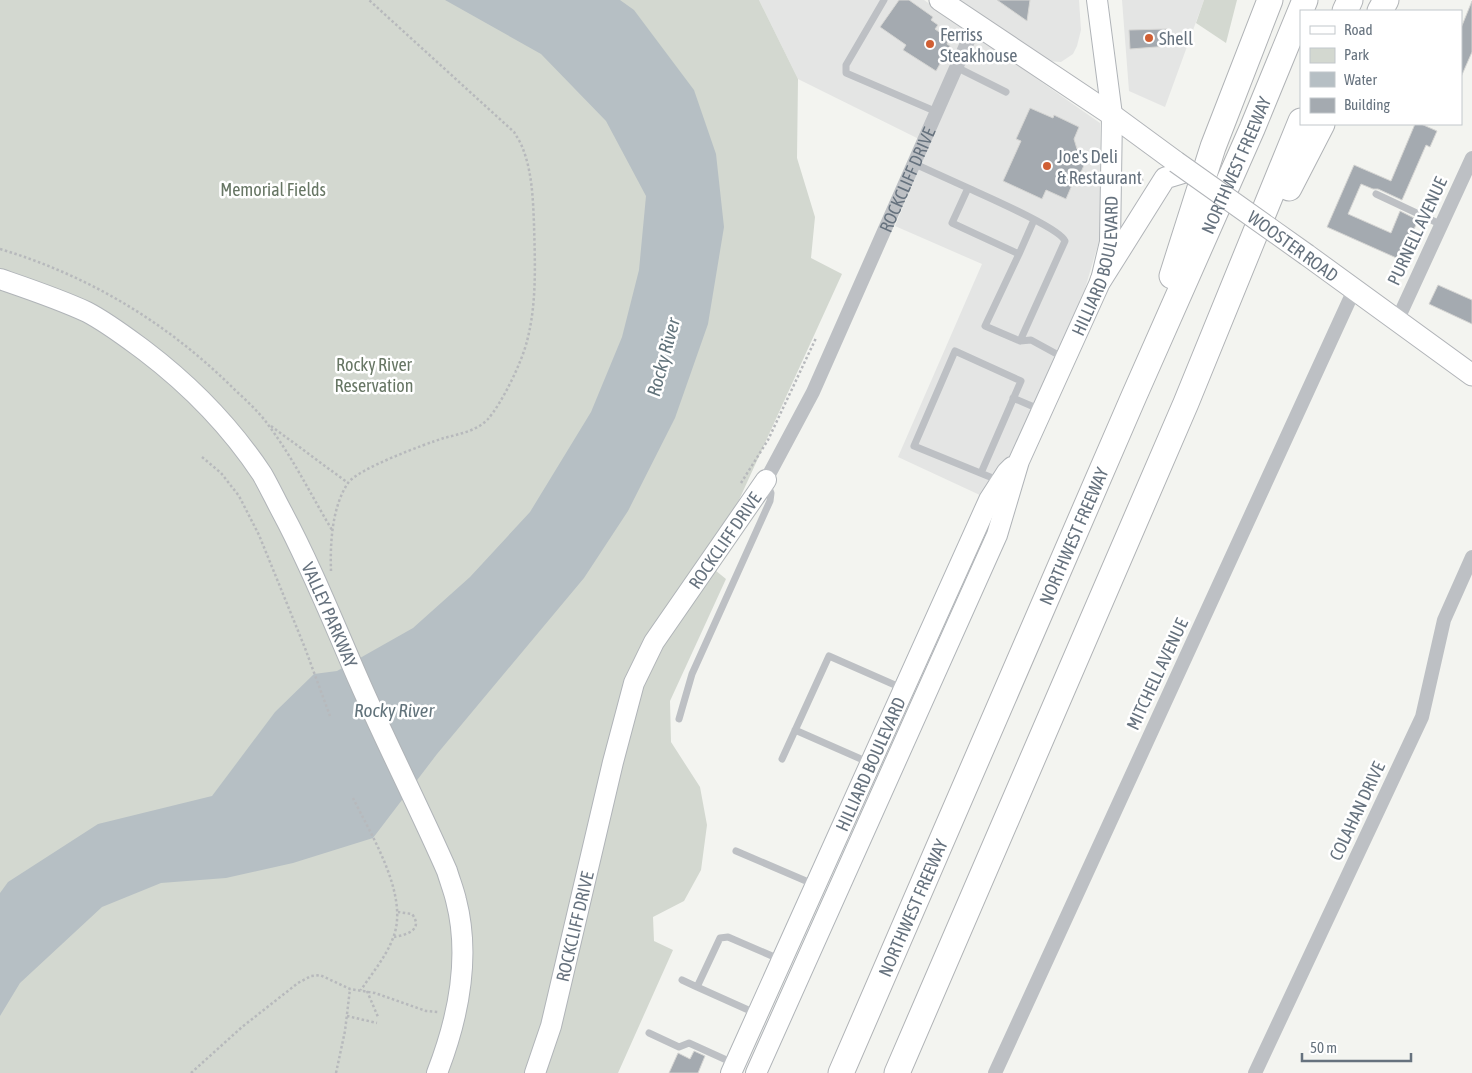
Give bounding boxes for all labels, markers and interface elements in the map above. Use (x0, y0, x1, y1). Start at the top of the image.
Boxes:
legend (1300, 10, 1462, 125)
text: Road (1344, 21, 1373, 38)
place label: Ferriss Steakhouse (940, 24, 1017, 66)
place label: Shell (1159, 28, 1193, 49)
marker: Shell (1143, 32, 1155, 44)
marker: Ferriss Steakhouse (924, 38, 936, 50)
text: Park (1344, 46, 1369, 63)
text: Water (1344, 71, 1377, 88)
street label: NORTHWEST FREEWAY (1197, 93, 1275, 237)
text: Building (1344, 96, 1390, 113)
street label: ROCKCLIFF DRIVE (874, 123, 939, 235)
place label: Joe's Deli & Restaurant (1057, 146, 1142, 188)
marker: Joe's Deli & Restaurant (1041, 160, 1053, 172)
street label: PURNELL AVENUE (1383, 173, 1451, 288)
park label: Memorial Fields (220, 179, 326, 200)
street label: HILLIARD BOULEVARD (1067, 196, 1121, 339)
street label: WOOSTER ROAD (1244, 206, 1342, 286)
water label: Rocky River (642, 314, 684, 398)
park label: Rocky River Reservation (334, 354, 414, 396)
street label: NORTHWEST FREEWAY (1034, 464, 1112, 608)
street label: ROCKCLIFF DRIVE (684, 488, 765, 592)
street label: VALLEY PARKWAY (298, 559, 362, 671)
street label: MITCHELL AVENUE (1122, 615, 1192, 733)
street label: HILLIARD BOULEVARD (831, 694, 909, 834)
water label: Rocky River (354, 699, 435, 721)
street label: COLAHAN DRIVE (1325, 758, 1389, 864)
street label: NORTHWEST FREEWAY (874, 836, 951, 980)
street label: ROCKCLIFF DRIVE (551, 869, 598, 984)
scale bar (1302, 1030, 1411, 1062)
text: 50 m (1310, 1039, 1337, 1056)

